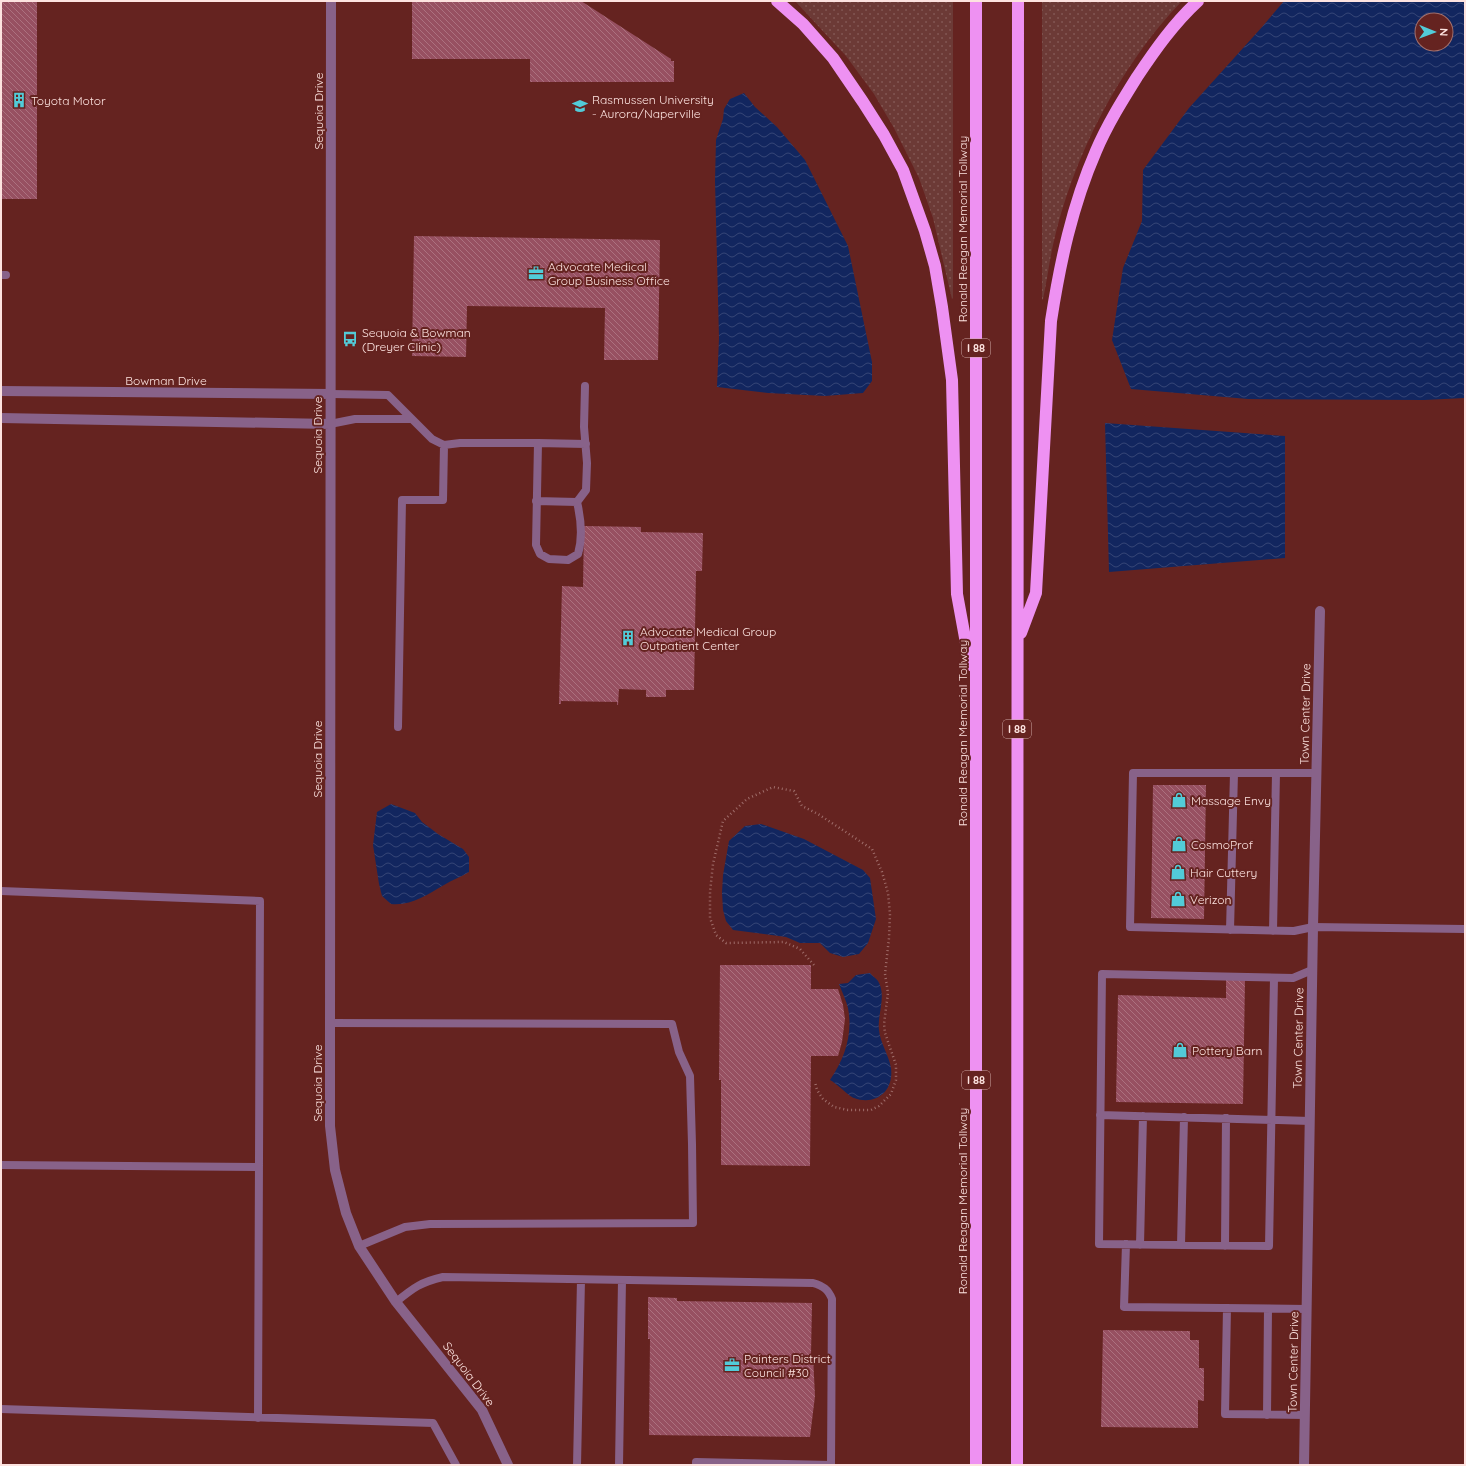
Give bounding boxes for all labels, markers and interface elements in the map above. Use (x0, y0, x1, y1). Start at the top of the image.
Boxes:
north arrow (1414, 12, 1454, 52)
text: N (1437, 28, 1451, 36)
street label: Sequoia Drive (311, 72, 326, 149)
building icon: Toyota Motor (10, 91, 28, 109)
place label: Rasmussen University - Aurora/Naperville (592, 92, 714, 121)
place label: Toyota Motor (31, 93, 106, 108)
school or university icon: Rasmussen University - Aurora/Naperville (571, 97, 589, 115)
street label: Ronald Reagan Memorial Tollway (955, 136, 970, 322)
place label: Advocate Medical Group Business Office (548, 259, 670, 288)
office icon: Advocate Medical Group Business Office (527, 264, 545, 282)
place label: Sequoia & Bowman (Dreyer Clinic) (362, 325, 471, 354)
bus stop icon: Sequoia & Bowman (Dreyer Clinic) (341, 330, 359, 348)
road number: I 88 (962, 339, 990, 357)
street label: Bowman Drive (125, 373, 207, 388)
street label: Sequoia Drive (310, 396, 325, 473)
place label: Advocate Medical Group Outpatient Center (640, 624, 776, 653)
building icon: Advocate Medical Group Outpatient Center (619, 629, 637, 647)
street label: Ronald Reagan Memorial Tollway (955, 640, 970, 826)
street label: Town Center Drive (1297, 663, 1313, 765)
street label: Sequoia Drive (310, 720, 325, 797)
road number: I 88 (1003, 720, 1031, 738)
shop icon: Massage Envy (1170, 791, 1188, 809)
place label: Massage Envy (1191, 793, 1271, 808)
shop icon: CosmoProf (1170, 835, 1188, 853)
place label: CosmoProf (1191, 837, 1254, 852)
shop icon: Hair Cuttery (1169, 863, 1187, 881)
place label: Hair Cuttery (1190, 865, 1257, 880)
shop icon: Verizon (1169, 890, 1187, 908)
place label: Verizon (1190, 892, 1231, 907)
street label: Town Center Drive (1290, 987, 1306, 1089)
shop icon: Pottery Barn (1171, 1041, 1189, 1059)
place label: Pottery Barn (1192, 1043, 1263, 1058)
street label: Sequoia Drive (310, 1044, 325, 1121)
road number: I 88 (962, 1071, 990, 1089)
street label: Ronald Reagan Memorial Tollway (955, 1108, 970, 1294)
street label: Town Center Drive (1285, 1311, 1301, 1413)
street label: Sequoia Drive (440, 1339, 498, 1409)
place label: Painters District Council #30 (744, 1351, 831, 1380)
office icon: Painters District Council #30 (723, 1356, 741, 1374)

